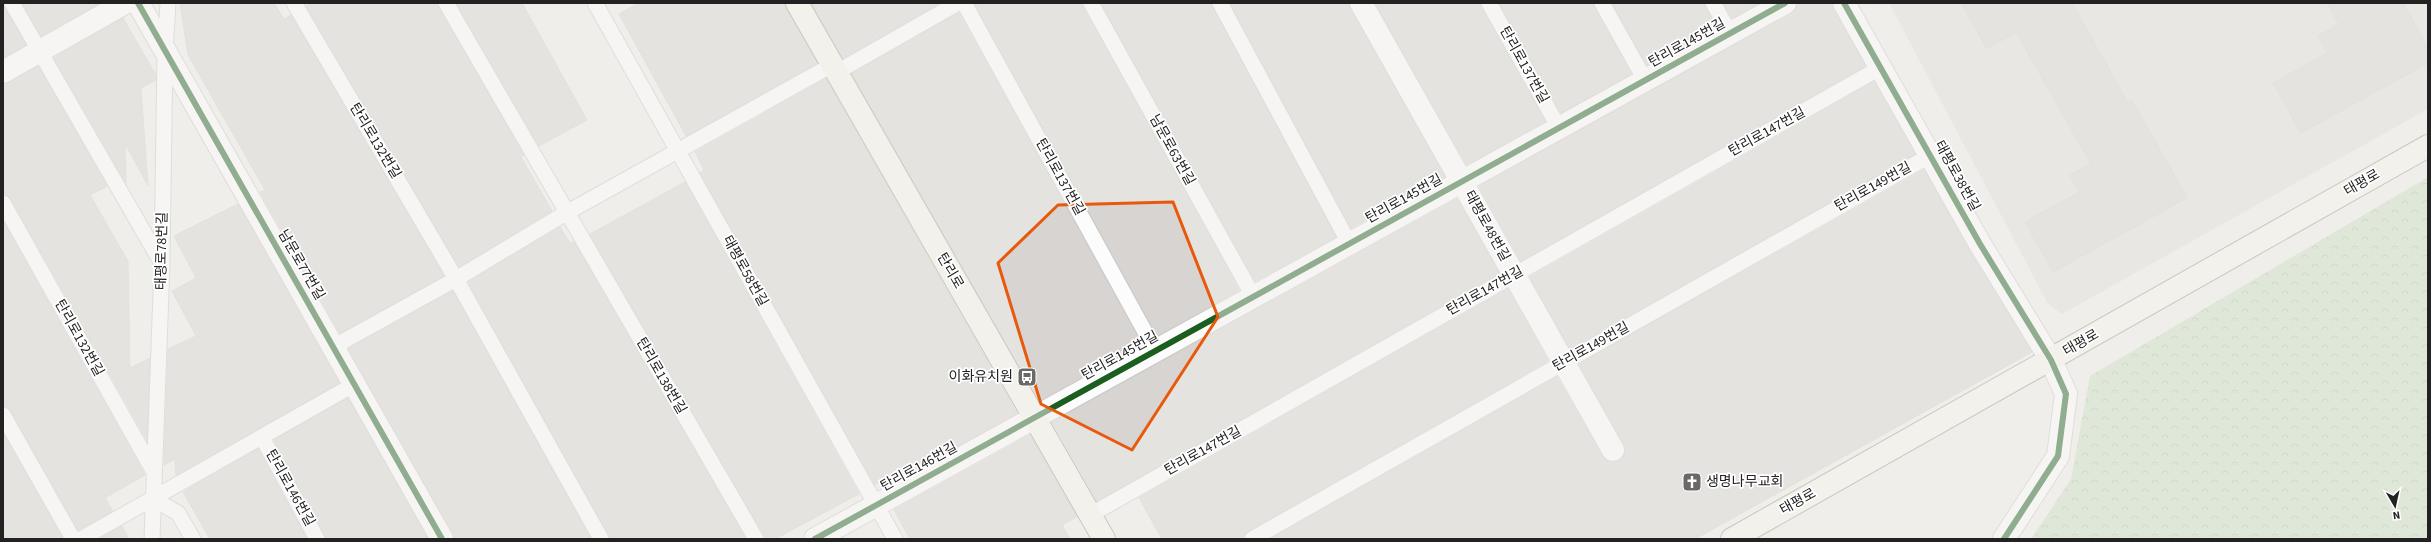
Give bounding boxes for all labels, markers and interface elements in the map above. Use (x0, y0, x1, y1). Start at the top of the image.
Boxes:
street label: 탄리로145번길 (1645, 14, 1729, 72)
street label: 탄리로137번길 (1495, 23, 1553, 107)
street label: 탄리로132번길 (344, 99, 406, 183)
street label: 탄리로147번길 (1725, 103, 1809, 161)
street label: 남문로63번길 (1144, 111, 1200, 189)
street label: 탄리로137번길 (1031, 135, 1089, 219)
street label: 태평로38번길 (1929, 137, 1985, 215)
street label: 탄리로149번길 (1831, 158, 1915, 216)
street label: 태평로 (2340, 165, 2384, 201)
street label: 탄리로145번길 (1362, 170, 1446, 228)
street label: 태평로48번길 (1459, 187, 1515, 265)
street label: 태평로78번길 (151, 212, 173, 290)
street label: 남문로77번길 (273, 226, 329, 304)
street label: 태평로58번길 (717, 232, 773, 310)
street label: 탄리로 (932, 249, 968, 293)
street label: 탄리로147번길 (1443, 262, 1527, 320)
street label: 탄리로132번길 (50, 296, 108, 380)
street label: 탄리로149번길 (1549, 318, 1633, 376)
street label: 태평로 (2059, 325, 2103, 361)
street label: 탄리로145번길 (1078, 327, 1162, 385)
street label: 탄리로138번길 (631, 334, 691, 418)
bus stop icon: 이화유치원 (1016, 366, 1038, 388)
place label: 이화유치원 (949, 367, 1013, 387)
street label: 탄리로147번길 (1161, 422, 1245, 480)
street label: 탄리로146번길 (877, 438, 961, 496)
street label: 탄리로146번길 (261, 446, 319, 530)
church icon: 생명나무교회 (1681, 471, 1703, 493)
place label: 생명나무교회 (1706, 472, 1783, 492)
street label: 태평로 (1776, 484, 1820, 520)
north arrow (2375, 486, 2415, 526)
text: N (2392, 507, 2401, 523)

